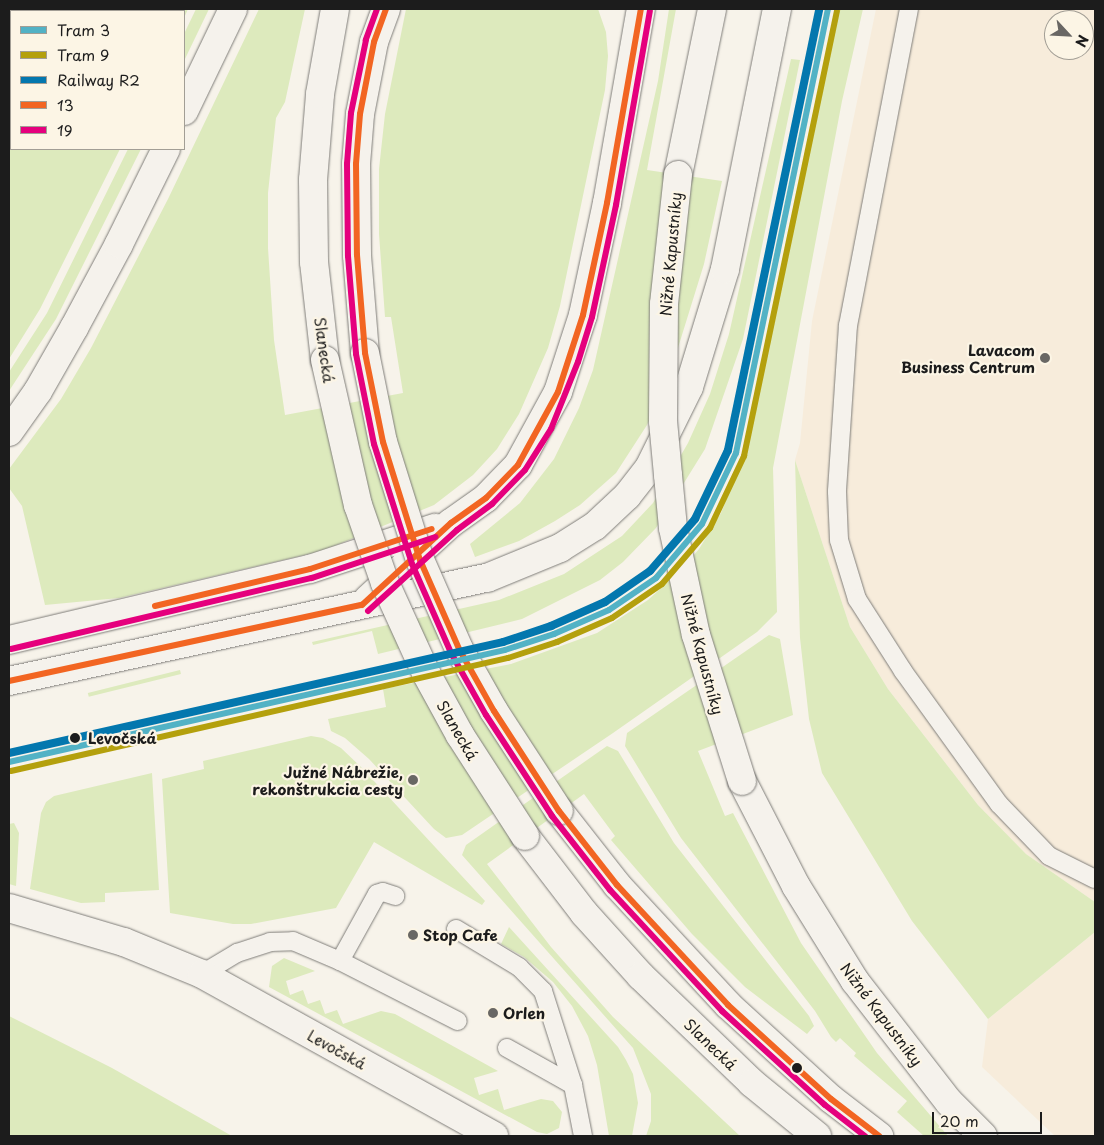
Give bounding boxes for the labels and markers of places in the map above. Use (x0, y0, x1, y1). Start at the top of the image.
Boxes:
place label: Lavacom Business Centrum (900, 340, 1035, 375)
marker: Lavacom Business Centrum (1039, 352, 1051, 364)
marker: Levočská (66, 729, 84, 747)
place label: Levočská (88, 729, 157, 747)
place label: Južné Nábrežie, rekonštrukcia cesty (252, 762, 403, 797)
marker: Južné Nábrežie, rekonštrukcia cesty (407, 774, 419, 786)
place label: Stop Cafe (423, 926, 498, 944)
marker: Stop Cafe (407, 929, 419, 941)
place label: Orlen (503, 1004, 545, 1022)
marker: Orlen (487, 1007, 499, 1019)
unlabelled marker (792, 1063, 802, 1073)

